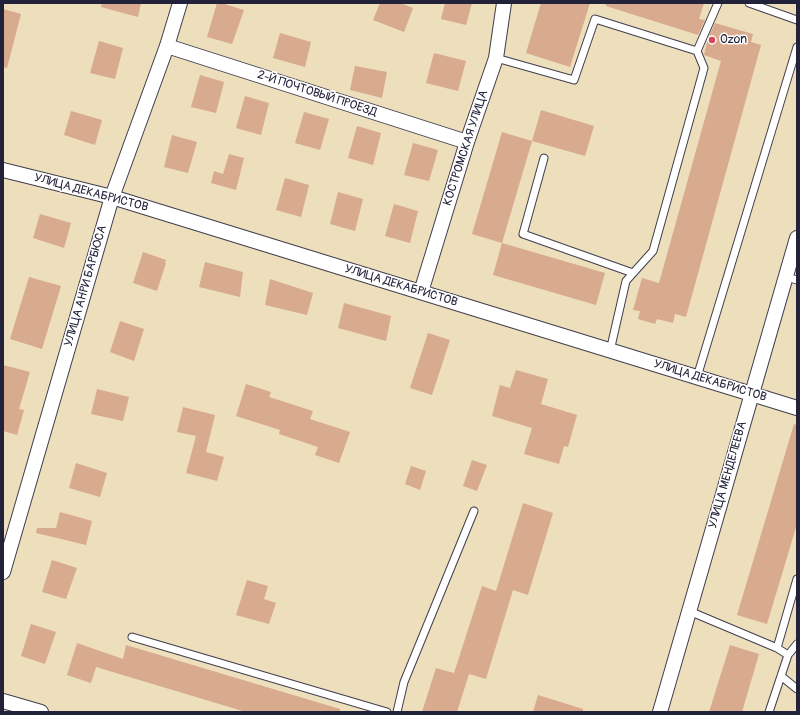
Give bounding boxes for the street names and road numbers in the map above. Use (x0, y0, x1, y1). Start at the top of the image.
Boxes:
street label: 2-Й ПОЧТОВЫЙ ПРОЕЗД (256, 68, 378, 120)
street label: КОСТРОМСКАЯ УЛИЦА (441, 89, 491, 207)
street label: УЛИЦА ДЕКАБРИСТОВ (32, 171, 150, 215)
street label: УЛИЦА АНРИ БАРБЮСА (62, 224, 110, 348)
street label: УЛИЦА ДЕКАБРИСТОВ (343, 262, 459, 310)
street label: УЛИЦА ДЕКАБРИСТОВ (652, 357, 768, 405)
street label: УЛИЦА МЕНДЕЛЕЕВА (706, 420, 750, 530)

